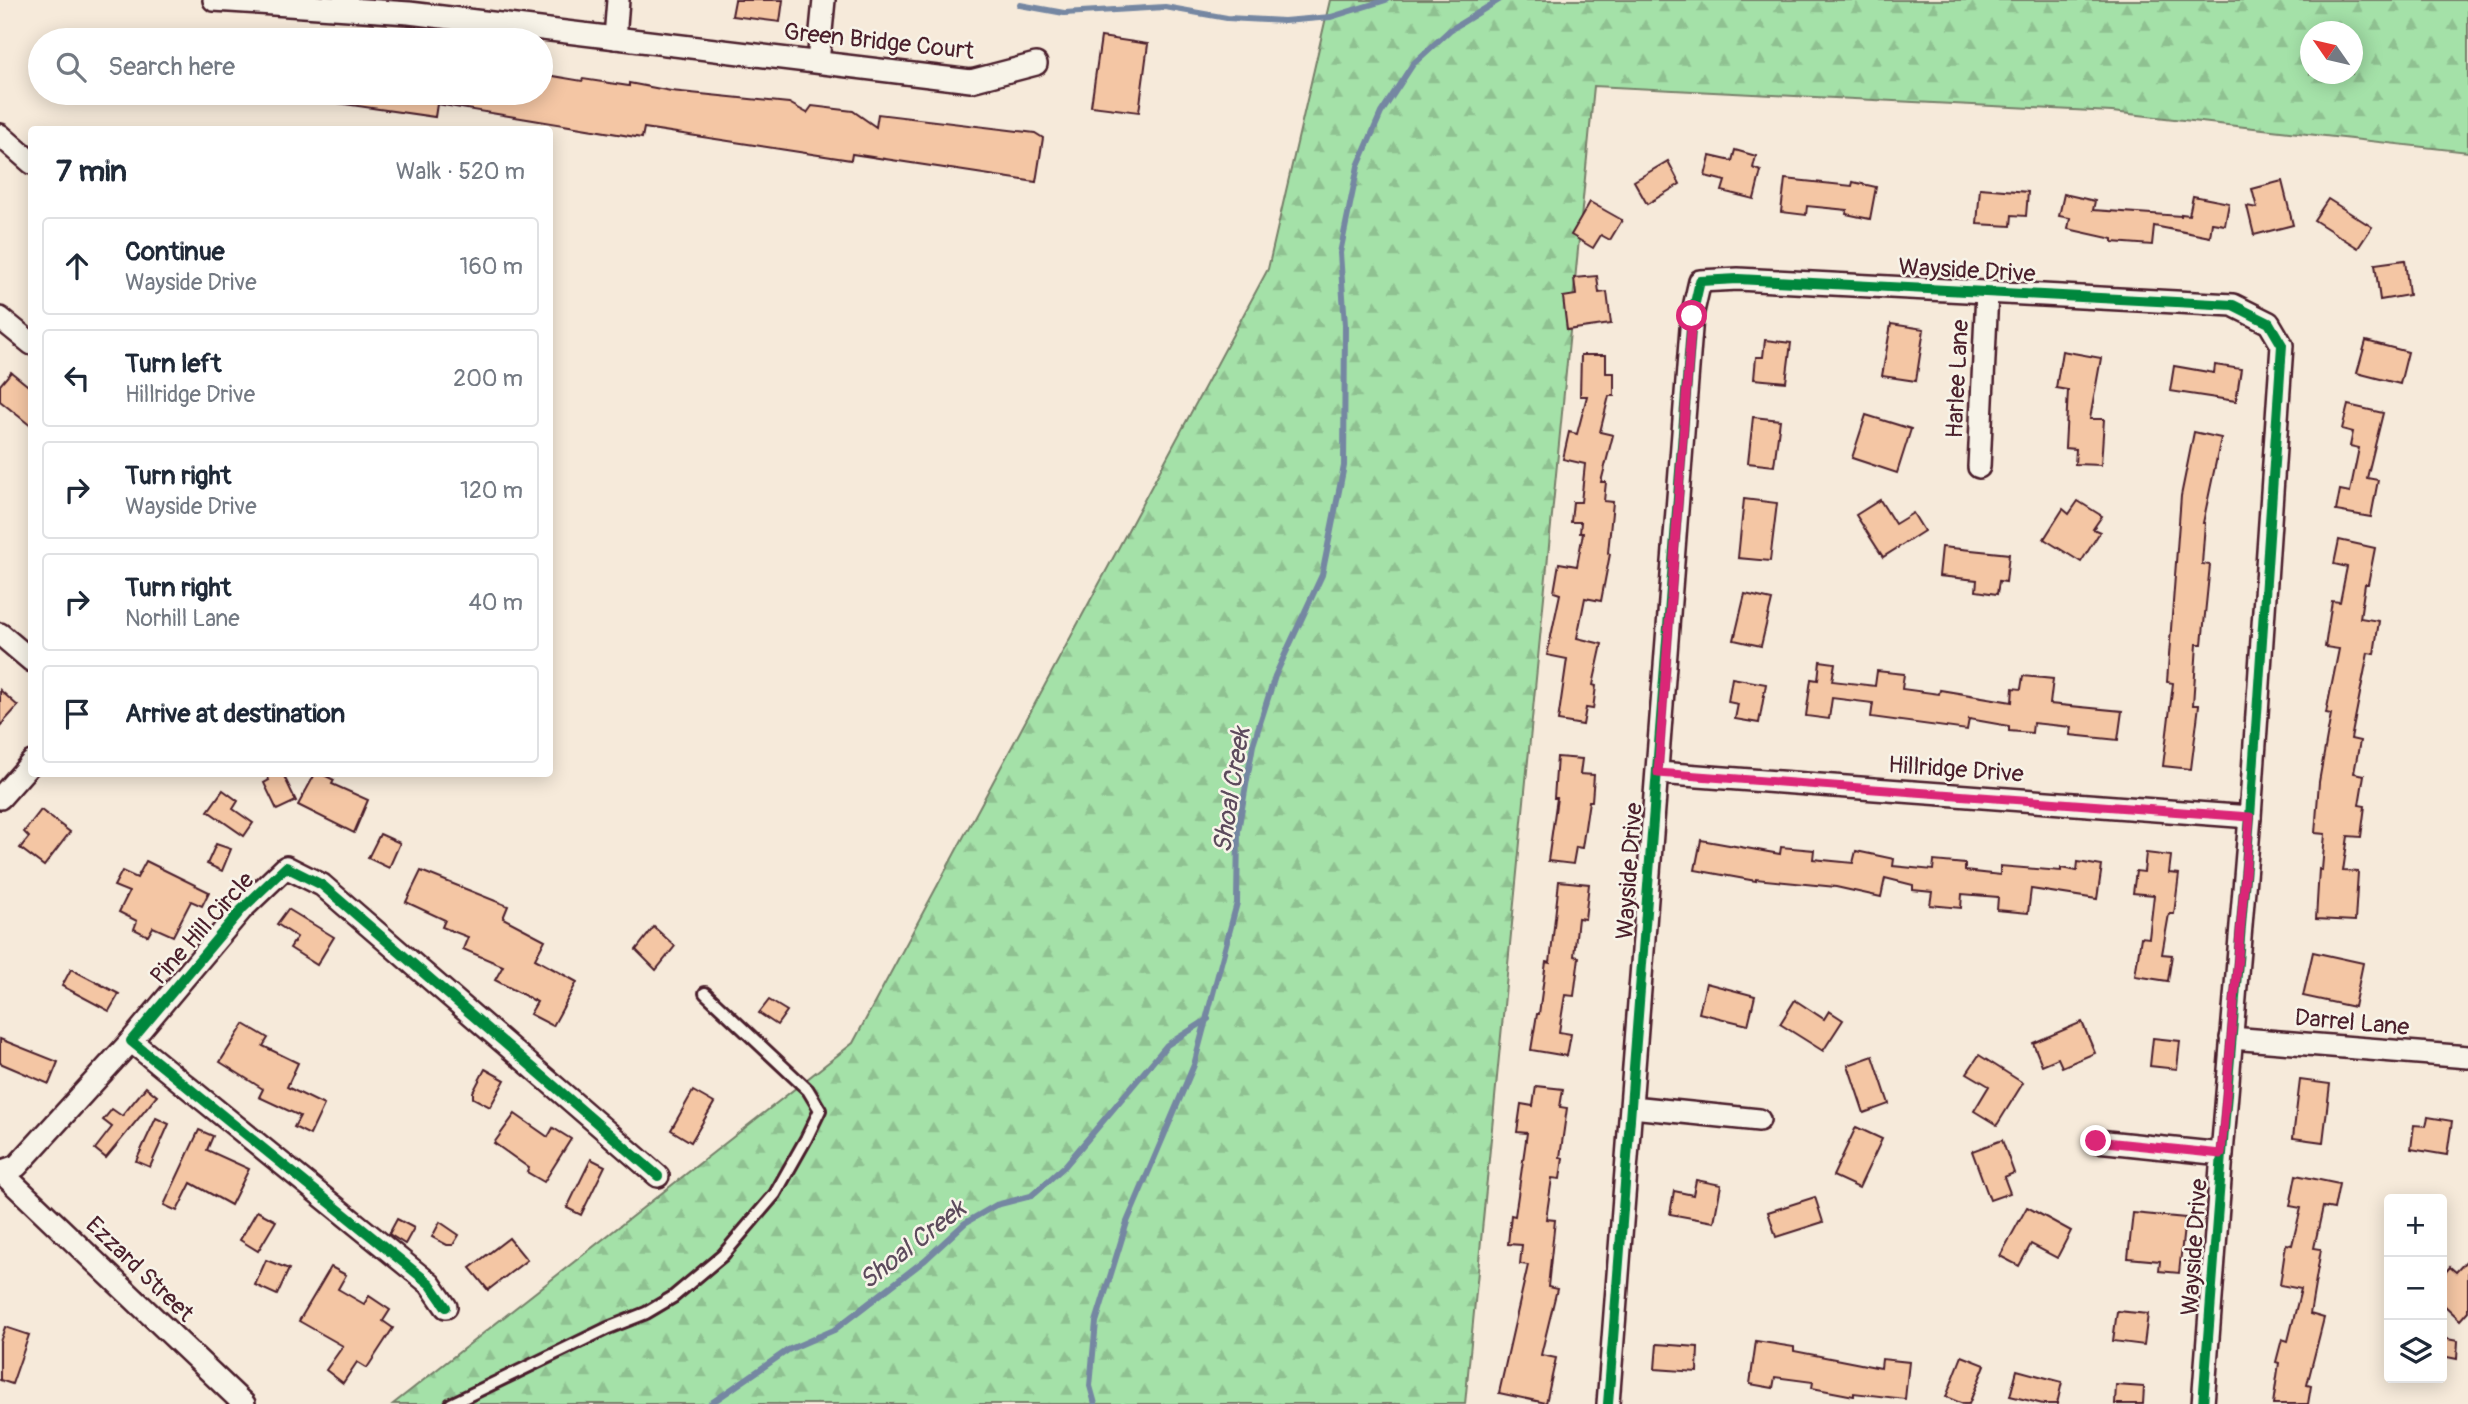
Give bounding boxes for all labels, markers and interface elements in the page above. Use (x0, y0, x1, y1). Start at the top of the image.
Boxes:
street label: Green Bridge Court (782, 17, 976, 66)
north arrow (2300, 21, 2363, 84)
search box (28, 28, 553, 105)
icon: search (52, 48, 90, 86)
text: Search here (108, 51, 235, 83)
text: 7 min (56, 153, 127, 190)
text: Walk · 520 m (396, 157, 525, 186)
text: Continue (125, 236, 225, 268)
icon: ahead (58, 247, 96, 285)
text: 160 m (459, 252, 523, 281)
street label: Wayside Drive (1898, 252, 2036, 289)
text: Wayside Drive (125, 268, 256, 297)
route start (1676, 300, 1707, 331)
street label: Harlee Lane (1940, 319, 1975, 439)
text: Turn left (125, 348, 221, 380)
icon: left (58, 359, 96, 397)
text: 200 m (453, 364, 523, 393)
text: Hillridge Drive (125, 380, 255, 409)
text: Turn right (125, 460, 231, 492)
icon: right (58, 471, 96, 509)
text: 120 m (460, 476, 523, 505)
text: Wayside Drive (125, 492, 256, 521)
text: Turn right (125, 572, 231, 604)
icon: right (58, 583, 96, 621)
text: 40 m (469, 588, 523, 617)
text: Norhill Lane (125, 604, 240, 633)
icon: arrive (58, 695, 96, 733)
text: Arrive at destination (125, 698, 345, 730)
water label: Shoal Creek (1206, 723, 1258, 855)
street label: Hillridge Drive (1887, 750, 2025, 789)
street label: Wayside Drive (1610, 801, 1649, 940)
street label: Pine Hill Circle (144, 866, 261, 991)
street label: Darrel Lane (2293, 1003, 2411, 1042)
route end (2080, 1125, 2111, 1156)
street label: Wayside Drive (2175, 1177, 2214, 1316)
water label: Shoal Creek (853, 1192, 974, 1296)
map controls (2384, 1194, 2447, 1383)
button: + (2384, 1194, 2447, 1257)
street label: Ezzard Street (80, 1211, 200, 1328)
button: − (2384, 1257, 2447, 1320)
button: layers (2384, 1320, 2447, 1383)

